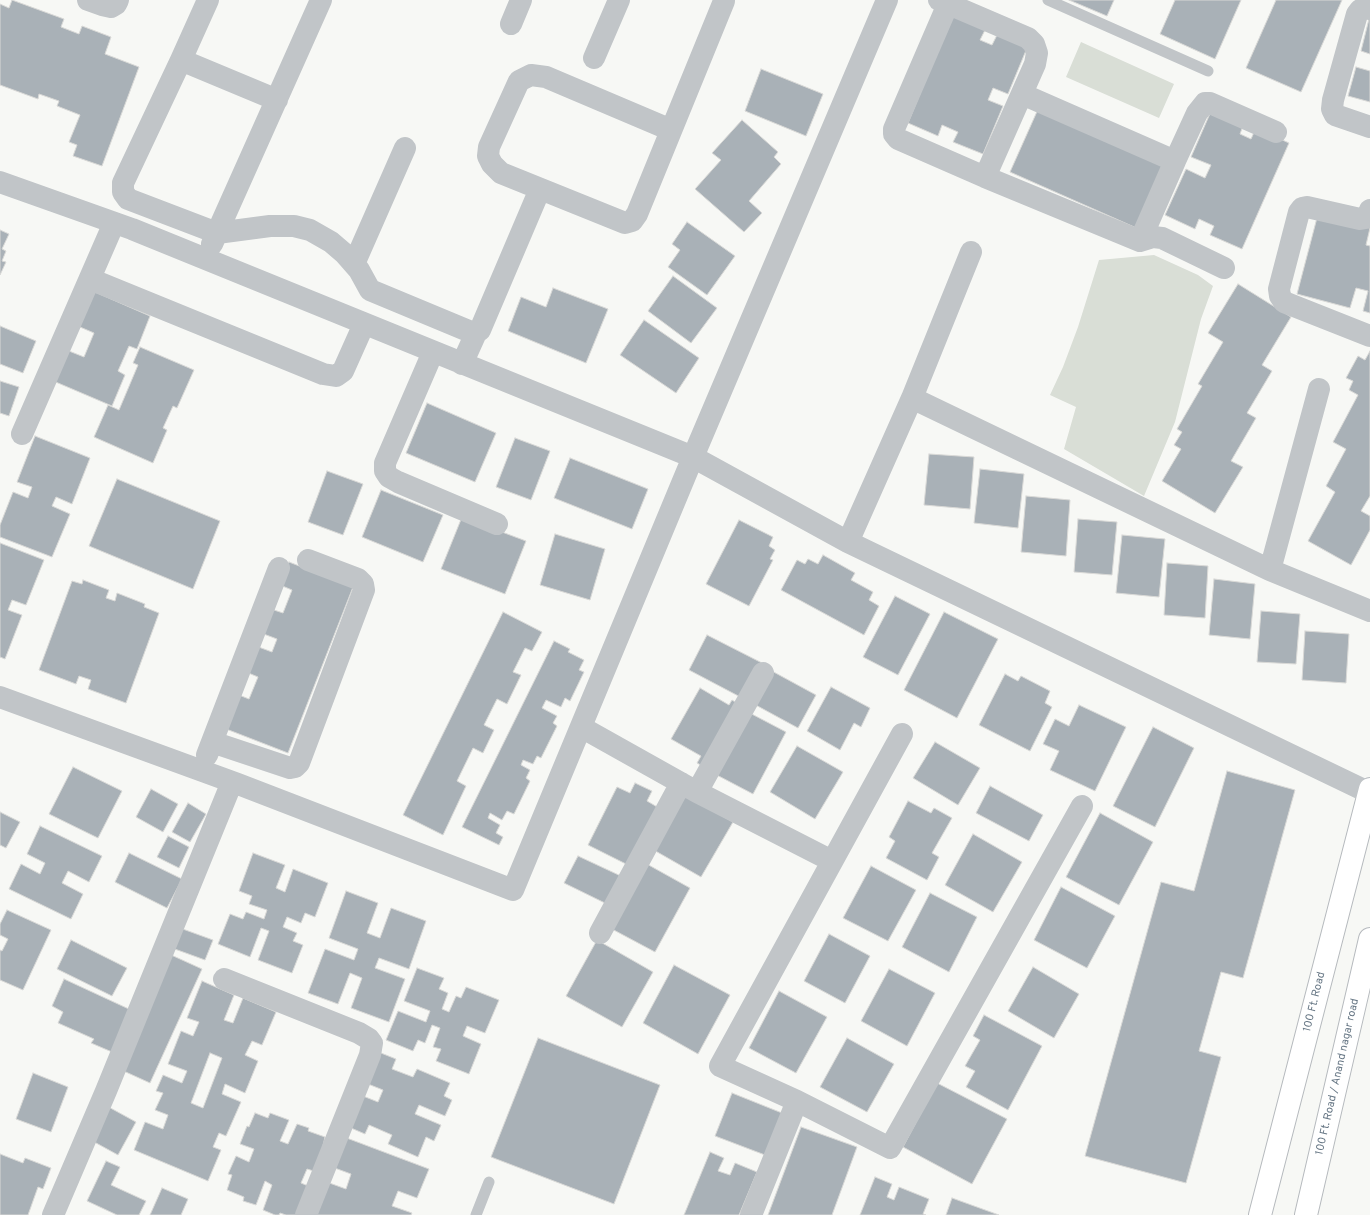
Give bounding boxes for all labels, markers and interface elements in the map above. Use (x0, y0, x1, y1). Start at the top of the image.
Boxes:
street label: 100 Ft. Road (1301, 971, 1329, 1033)
street label: 100 Ft. Road / Anand nagar road (1314, 997, 1362, 1157)

